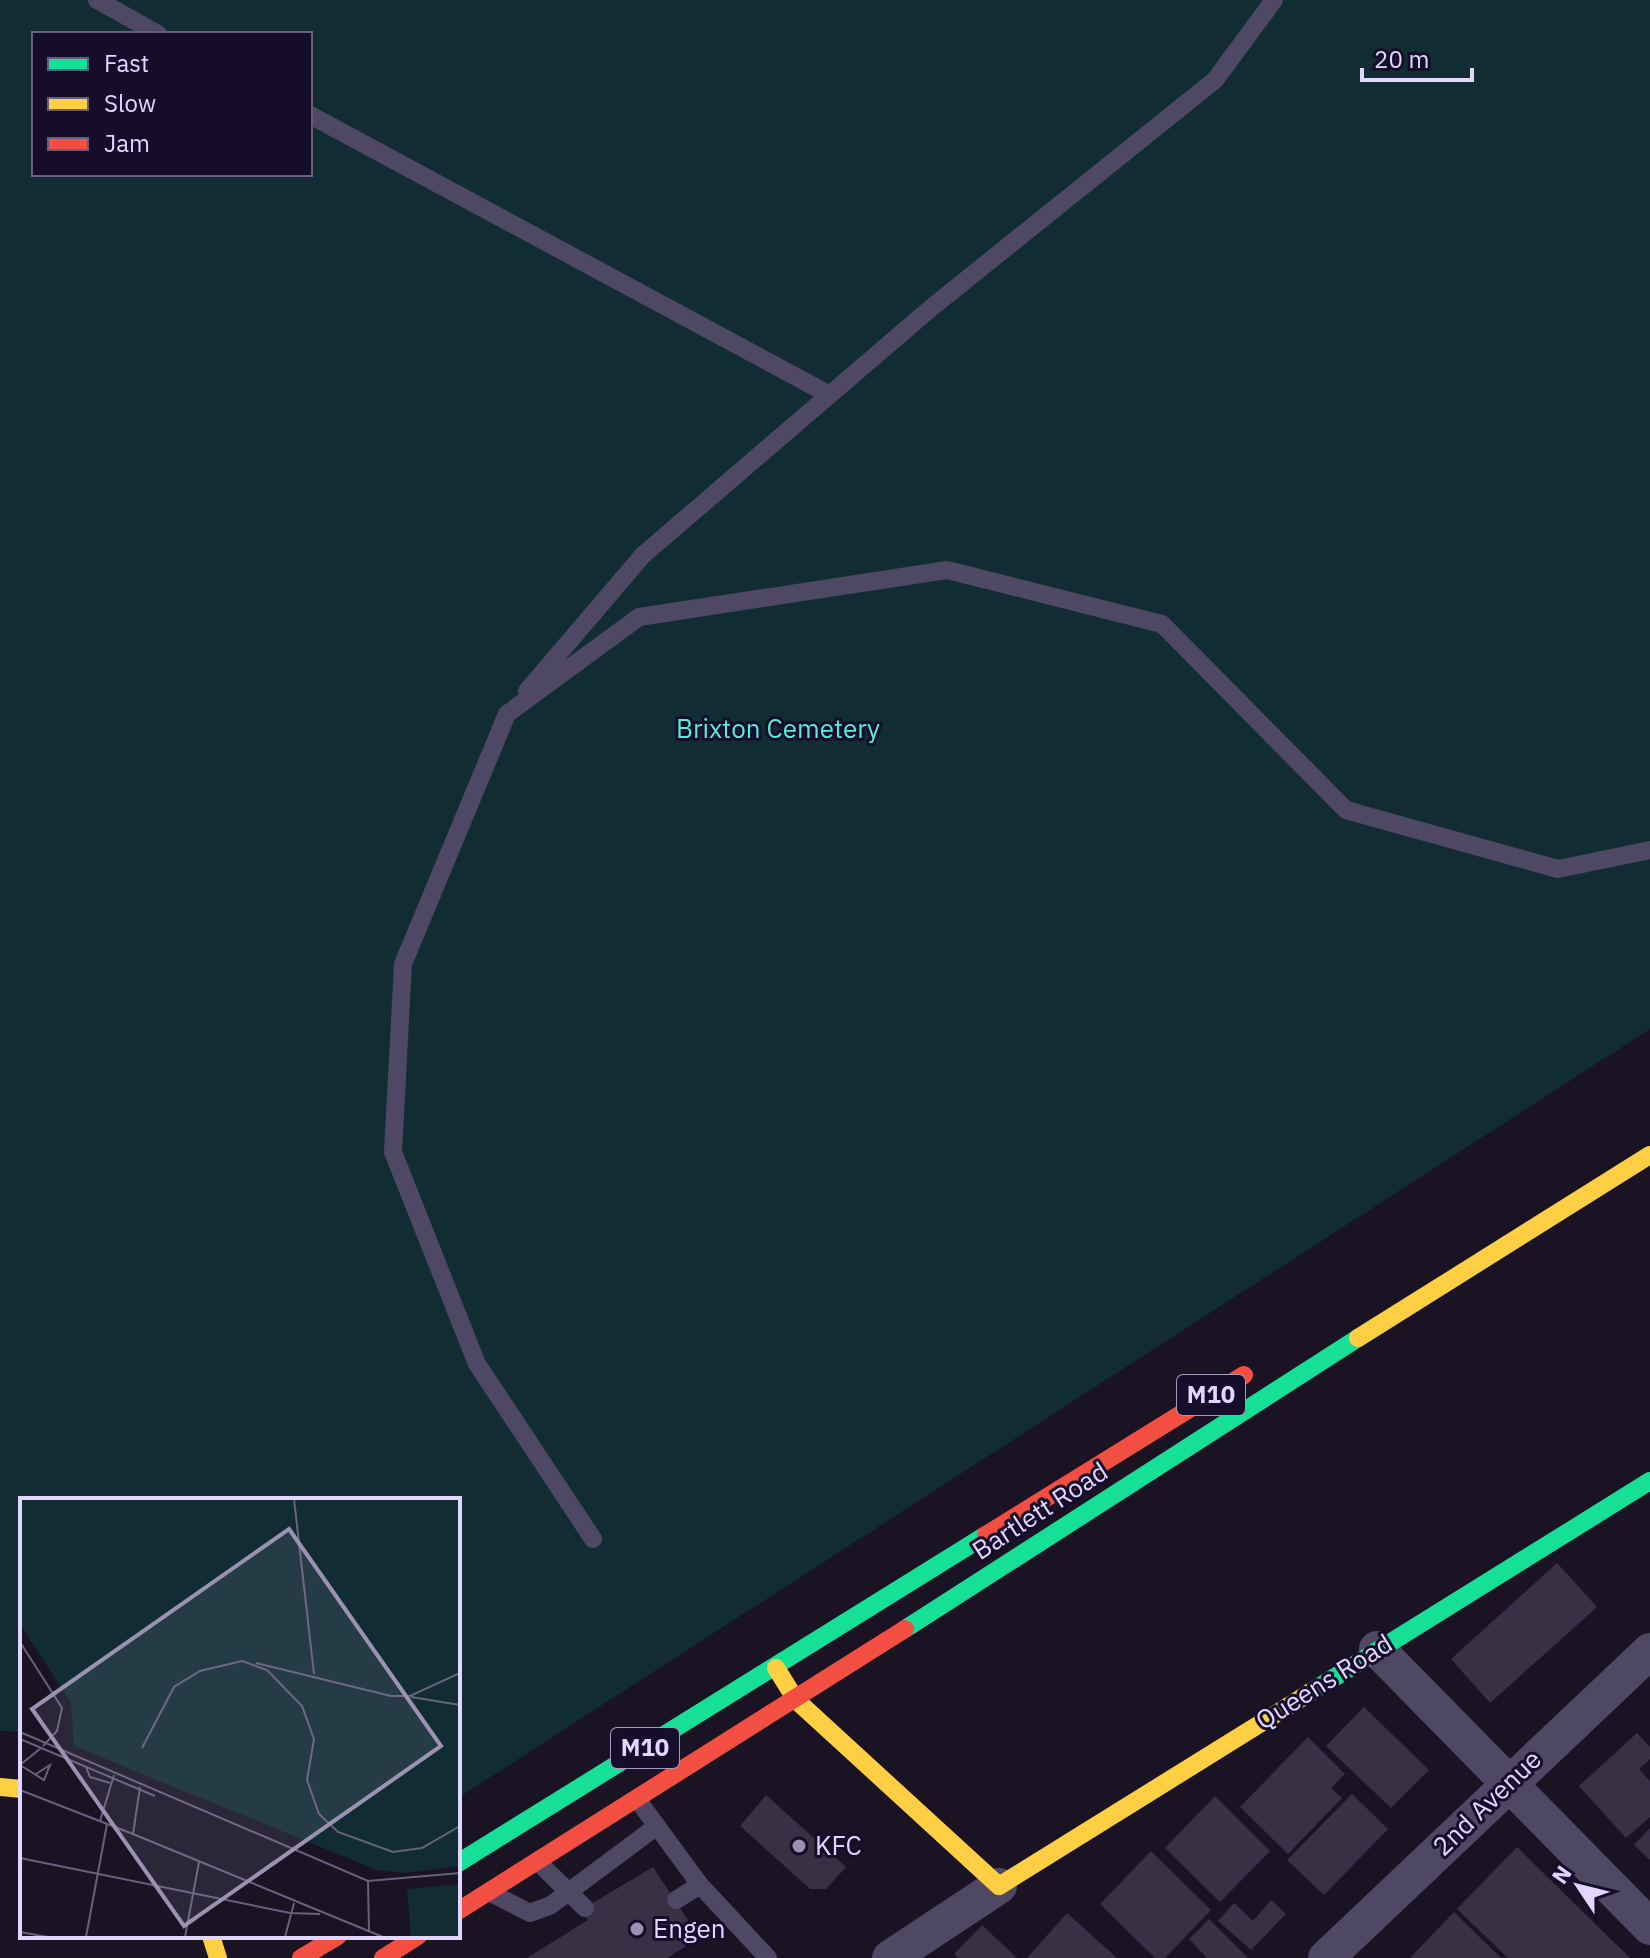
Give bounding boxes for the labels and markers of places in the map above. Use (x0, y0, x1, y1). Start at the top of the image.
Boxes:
place label: KFC (815, 1828, 862, 1862)
marker: KFC (790, 1837, 808, 1855)
place label: Engen (653, 1911, 726, 1945)
marker: Engen (628, 1920, 646, 1938)

